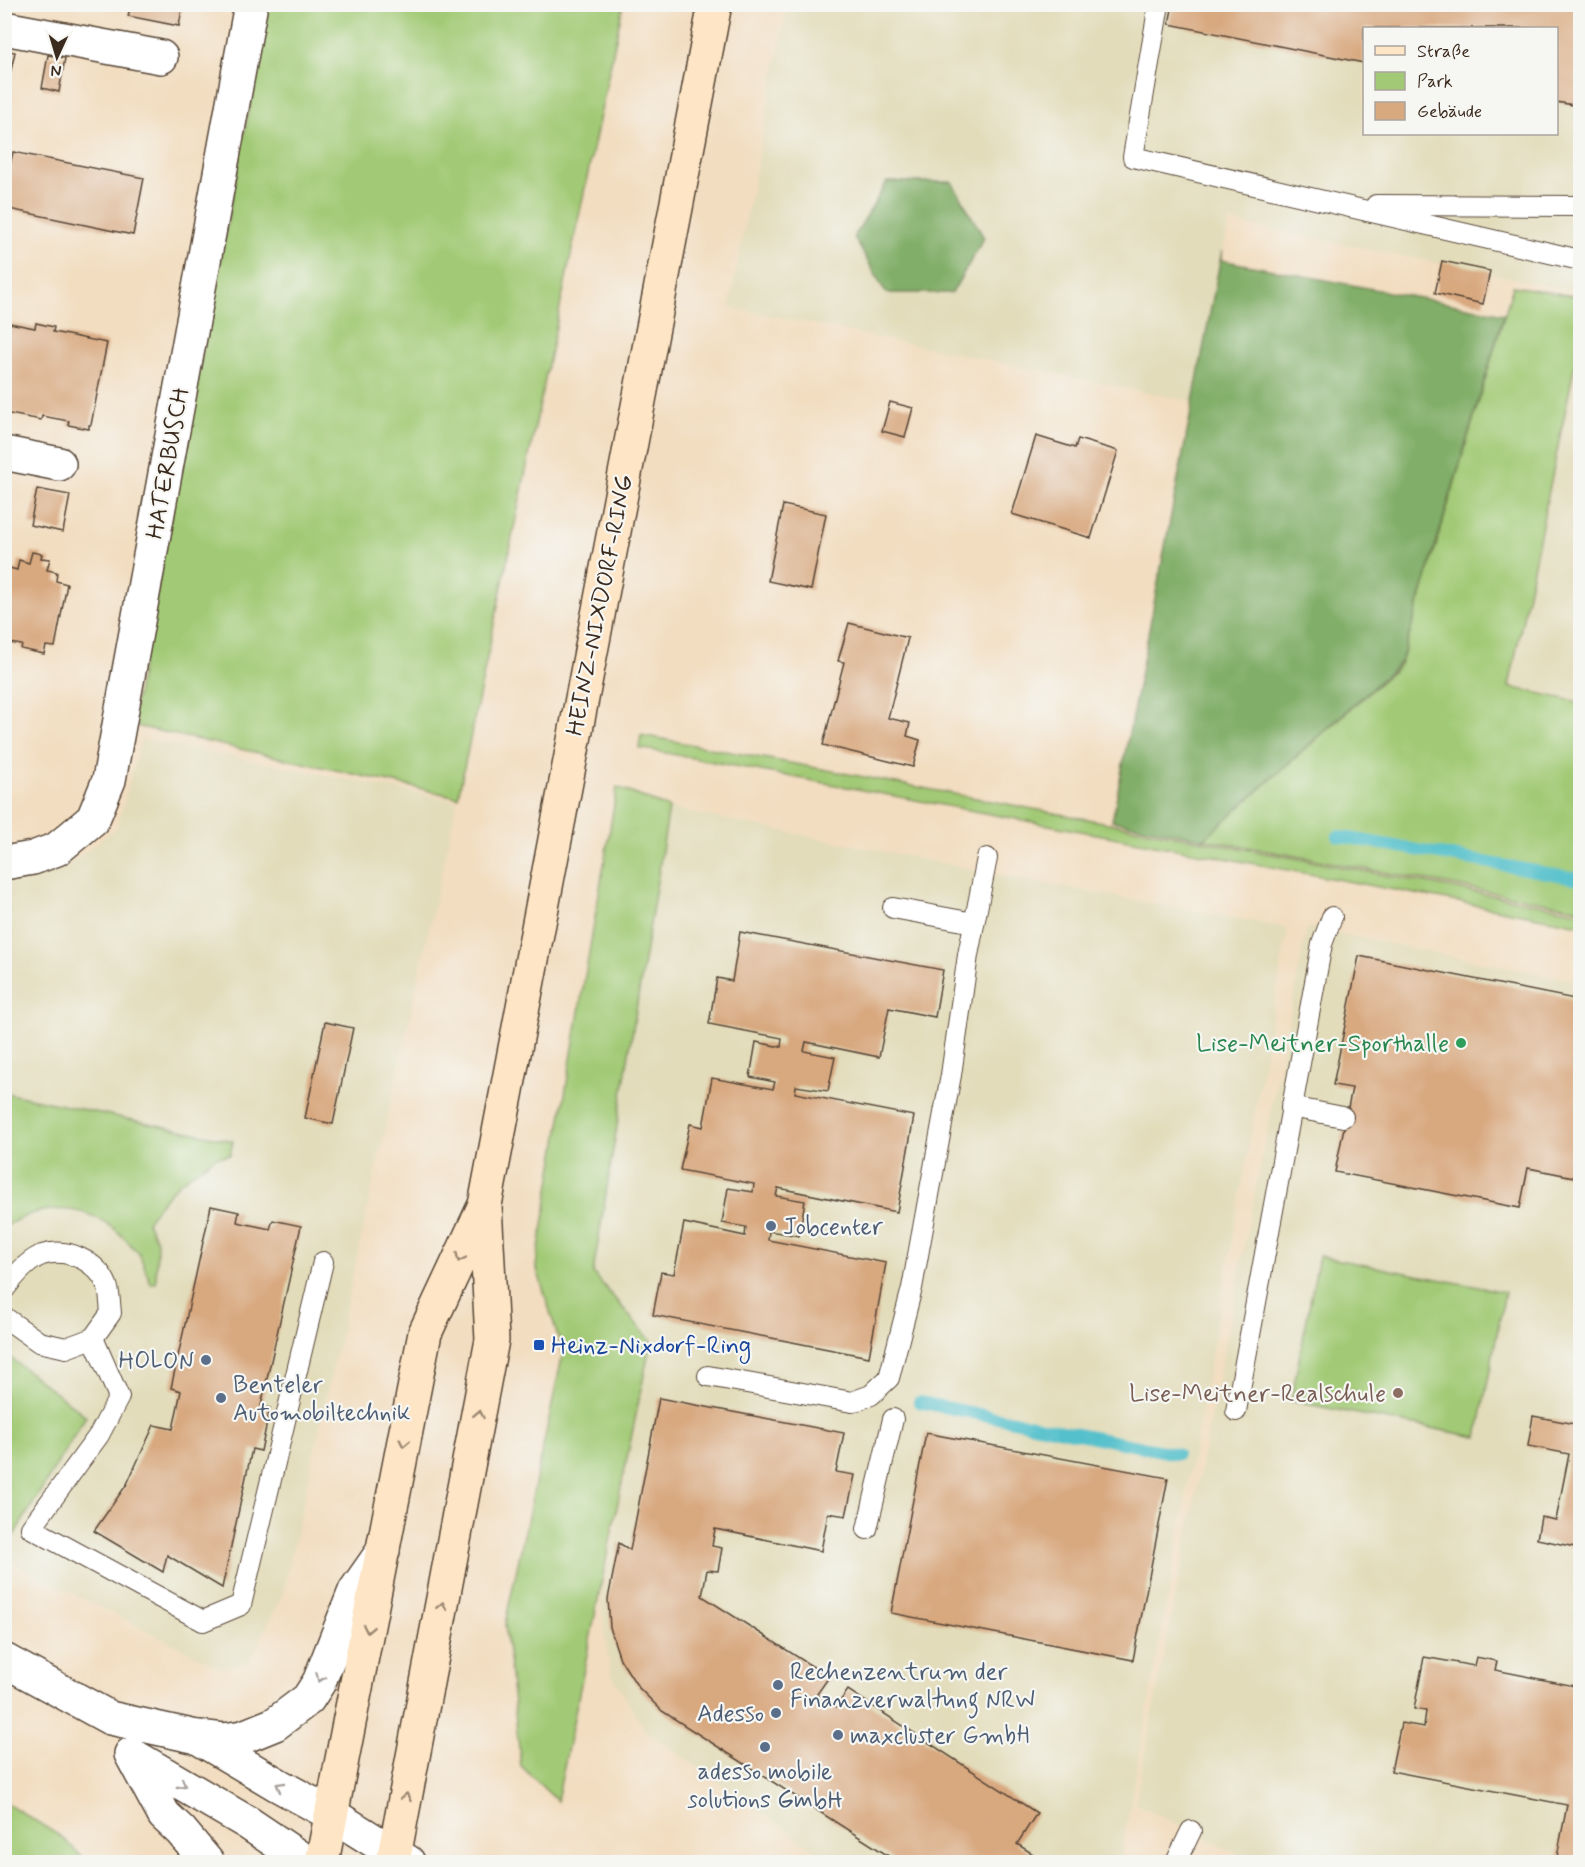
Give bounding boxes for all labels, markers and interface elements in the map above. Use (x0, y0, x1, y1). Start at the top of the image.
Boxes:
north arrow (27, 27, 87, 87)
legend (1363, 27, 1558, 135)
text: Straße (1417, 40, 1470, 64)
text: N (50, 60, 62, 81)
text: Park (1417, 70, 1453, 94)
text: Gebäude (1417, 100, 1482, 124)
street label: HATERBUSCH (140, 385, 197, 542)
street label: HEINZ-NIXDORF-RING (560, 472, 641, 738)
place label: Lise-Meitner-Sporthalle (1196, 1029, 1449, 1060)
marker: Lise-Meitner-Sporthalle (1454, 1036, 1468, 1050)
place label: Jobcenter (783, 1212, 884, 1243)
marker: Jobcenter (764, 1219, 778, 1233)
one-way arrow (456, 1251, 468, 1262)
place label: Heinz-Nixdorf-Ring (551, 1331, 751, 1364)
marker: Heinz-Nixdorf-Ring (532, 1338, 546, 1352)
place label: HOLON (118, 1346, 195, 1377)
marker: HOLON (199, 1353, 213, 1367)
place label: Benteler Automobiltechnik (233, 1370, 411, 1429)
place label: Lise-Meitner-Realschule (1129, 1379, 1386, 1410)
marker: Lise-Meitner-Realschule (1391, 1386, 1405, 1400)
marker: Benteler Automobiltechnik (214, 1391, 228, 1405)
one-way arrow (472, 1409, 485, 1419)
one-way arrow (398, 1438, 411, 1448)
one-way arrow (435, 1601, 448, 1611)
one-way arrow (362, 1624, 375, 1634)
place label: Rechenzentrum der Finanzverwaltung NRW (790, 1657, 1035, 1719)
one-way arrow (315, 1671, 327, 1682)
marker: Rechenzentrum der Finanzverwaltung NRW (771, 1678, 785, 1692)
place label: Adesso (697, 1699, 764, 1730)
marker: Adesso (769, 1706, 783, 1720)
place label: maxcluster GmbH (850, 1721, 1029, 1752)
marker: maxcluster GmbH (831, 1728, 845, 1742)
marker: adesso mobile solutions GmbH (758, 1740, 772, 1754)
place label: adesso mobile solutions GmbH (687, 1757, 843, 1816)
one-way arrow (176, 1777, 186, 1789)
one-way arrow (276, 1782, 286, 1793)
one-way arrow (399, 1793, 412, 1803)

